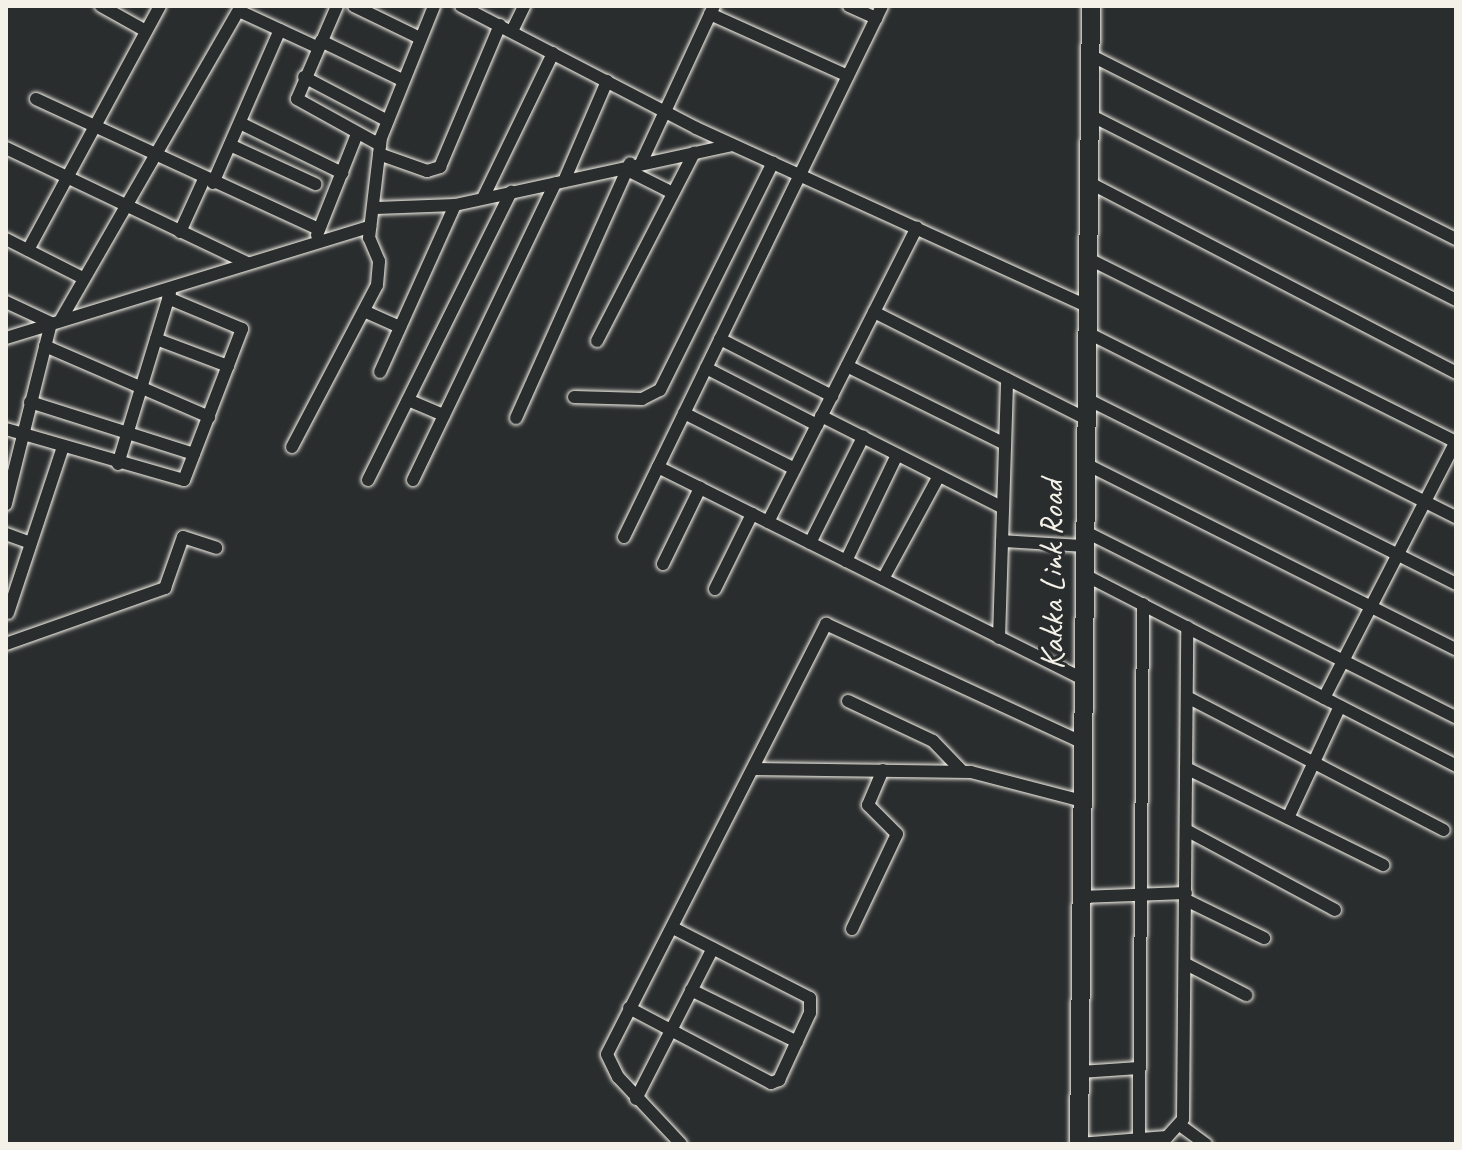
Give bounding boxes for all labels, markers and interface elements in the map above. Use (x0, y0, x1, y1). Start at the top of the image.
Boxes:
street label: Kakka Link Road (1032, 479, 1072, 671)

